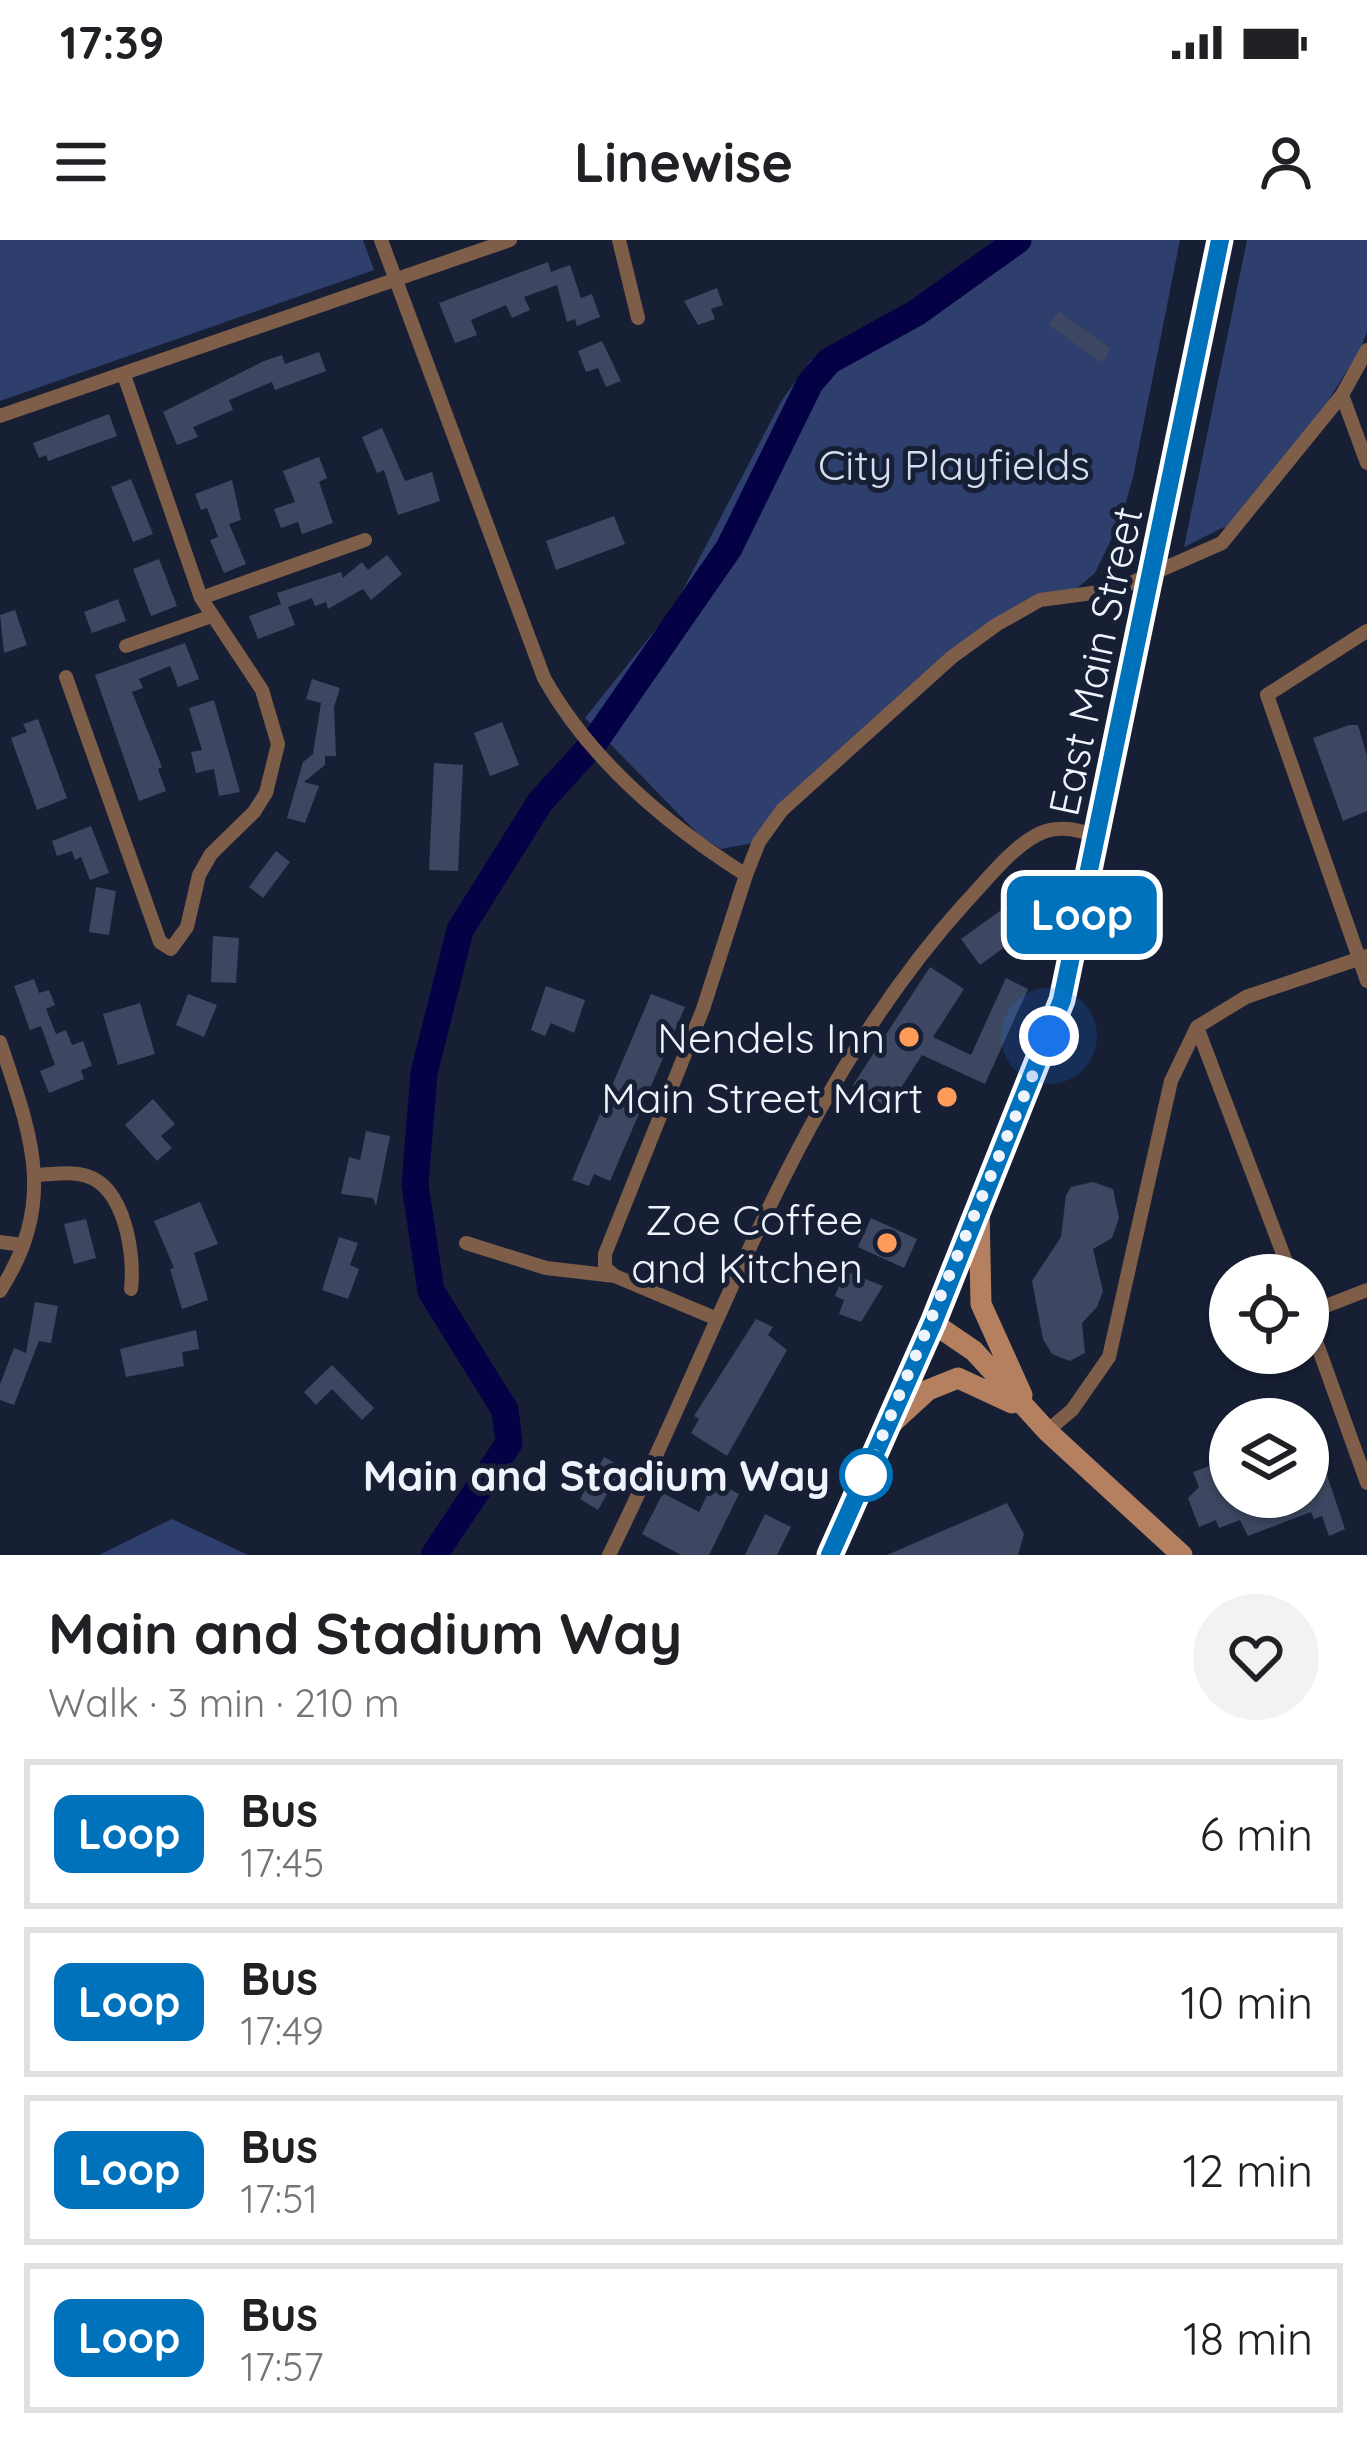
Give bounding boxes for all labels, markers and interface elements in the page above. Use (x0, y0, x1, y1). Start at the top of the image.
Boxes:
text: 17:39 (60, 14, 164, 70)
text: Linewise (574, 128, 793, 196)
icon: menu (48, 129, 114, 195)
icon: person (1253, 129, 1319, 195)
park label: City Playfields (818, 438, 1090, 491)
street label: East Main Street (1036, 502, 1154, 820)
line badge: Loop (998, 876, 1166, 954)
text: Loop (1031, 888, 1133, 941)
your location (1019, 1006, 1079, 1066)
place label: Nendels Inn (657, 1011, 885, 1064)
marker: Nendels Inn (896, 1024, 922, 1050)
place label: Main Street Mart (601, 1071, 923, 1124)
marker: Main Street Mart (934, 1084, 960, 1110)
place label: Zoe Coffee and Kitchen (631, 1193, 863, 1294)
marker: Zoe Coffee and Kitchen (874, 1230, 900, 1256)
map controls (1209, 1254, 1329, 1518)
button: locate (1209, 1254, 1329, 1374)
button: layers (1209, 1398, 1329, 1518)
place label: Main and Stadium Way (363, 1449, 830, 1502)
marker: Main and Stadium Way (841, 1450, 891, 1500)
button: heart (1193, 1594, 1319, 1720)
text: Main and Stadium Way (48, 1597, 682, 1668)
text: Walk · 3 min · 210 m (48, 1678, 400, 1727)
text: Bus (240, 1782, 318, 1838)
text: 6 min (1200, 1806, 1313, 1862)
text: Loop (78, 1807, 180, 1860)
text: 17:45 (240, 1838, 324, 1887)
text: Bus (240, 1950, 318, 2006)
text: 10 min (1181, 1974, 1313, 2030)
text: Loop (78, 1975, 180, 2028)
text: 17:49 (240, 2006, 324, 2055)
text: Bus (240, 2118, 318, 2174)
text: 12 min (1182, 2142, 1313, 2198)
text: Loop (78, 2143, 180, 2196)
text: 17:51 (240, 2174, 318, 2223)
text: Bus (240, 2286, 318, 2342)
text: 18 min (1183, 2310, 1313, 2366)
text: Loop (78, 2311, 180, 2364)
text: 17:57 (240, 2342, 323, 2391)

